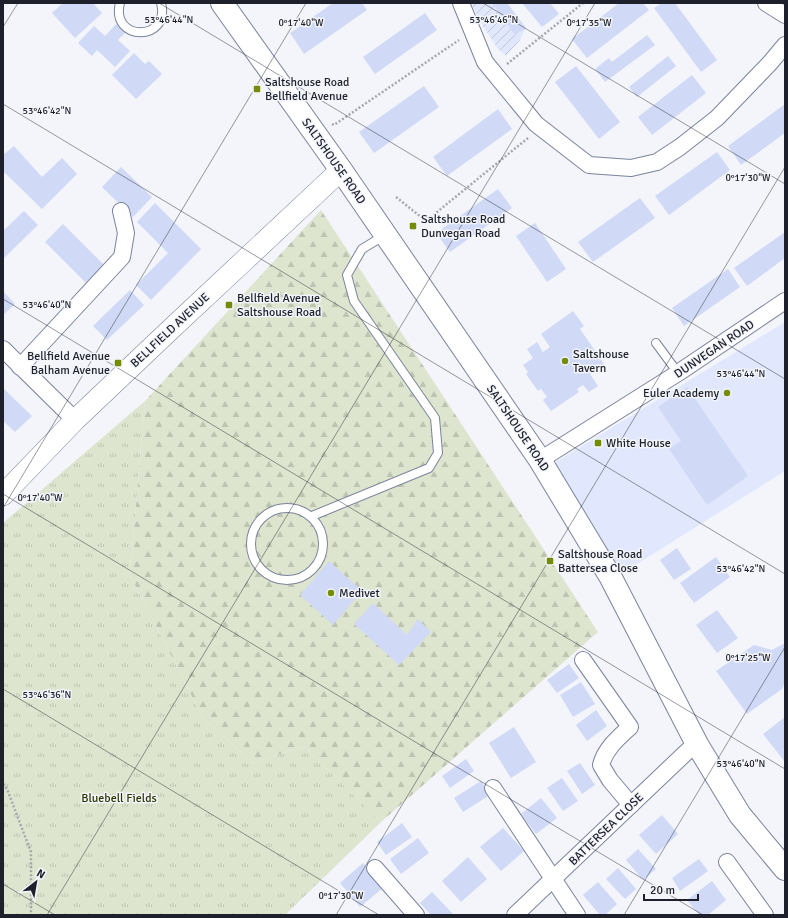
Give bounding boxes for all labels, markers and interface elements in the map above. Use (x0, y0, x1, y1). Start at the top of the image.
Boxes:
text: 53°46'44"N (145, 14, 193, 26)
text: 53°46'46"N (470, 14, 518, 26)
text: 0°17'40"W (278, 17, 324, 29)
text: 0°17'35"W (566, 17, 612, 29)
place label: Saltshouse Road Bellfield Avenue (265, 75, 349, 104)
marker: Saltshouse Road Bellfield Avenue (252, 84, 262, 94)
text: 53°46'42"N (23, 105, 71, 117)
street label: SALTSHOUSE ROAD (298, 115, 369, 207)
text: 0°17'30"W (725, 172, 771, 184)
place label: Saltshouse Road Dunvegan Road (421, 212, 505, 241)
marker: Saltshouse Road Dunvegan Road (408, 221, 418, 231)
street label: BELLFIELD AVENUE (128, 290, 213, 371)
place label: Bellfield Avenue Saltshouse Road (237, 291, 321, 320)
text: 53°46'40"N (23, 299, 71, 311)
marker: Bellfield Avenue Saltshouse Road (224, 300, 234, 310)
street label: DUNVEGAN ROAD (671, 317, 757, 382)
place label: Saltshouse Tavern (573, 347, 629, 376)
place label: Bellfield Avenue Balham Avenue (27, 349, 110, 378)
marker: Saltshouse Tavern (560, 356, 570, 366)
marker: Bellfield Avenue Balham Avenue (113, 358, 123, 368)
text: 53°46'44"N (717, 368, 765, 380)
street label: SALTSHOUSE ROAD (483, 382, 552, 475)
place label: Euler Academy (643, 386, 719, 401)
marker: Euler Academy (722, 388, 732, 398)
place label: White House (606, 436, 671, 451)
marker: White House (593, 438, 603, 448)
text: 0°17'40"W (17, 492, 63, 504)
place label: Saltshouse Road Battersea Close (558, 547, 642, 576)
marker: Saltshouse Road Battersea Close (545, 556, 555, 566)
text: 53°46'42"N (717, 563, 765, 575)
place label: Medivet (339, 586, 380, 601)
marker: Medivet (326, 588, 336, 598)
text: 0°17'25"W (725, 652, 771, 664)
text: 53°46'36"N (23, 689, 71, 701)
text: 53°46'40"N (717, 758, 765, 770)
street label: BATTERSEA CLOSE (566, 790, 647, 869)
park label: Bluebell Fields (81, 791, 157, 806)
north arrow (16, 862, 56, 902)
text: N (34, 866, 48, 881)
scale bar (644, 876, 698, 902)
text: 20 m (650, 883, 675, 898)
text: 0°17'30"W (318, 890, 364, 902)

